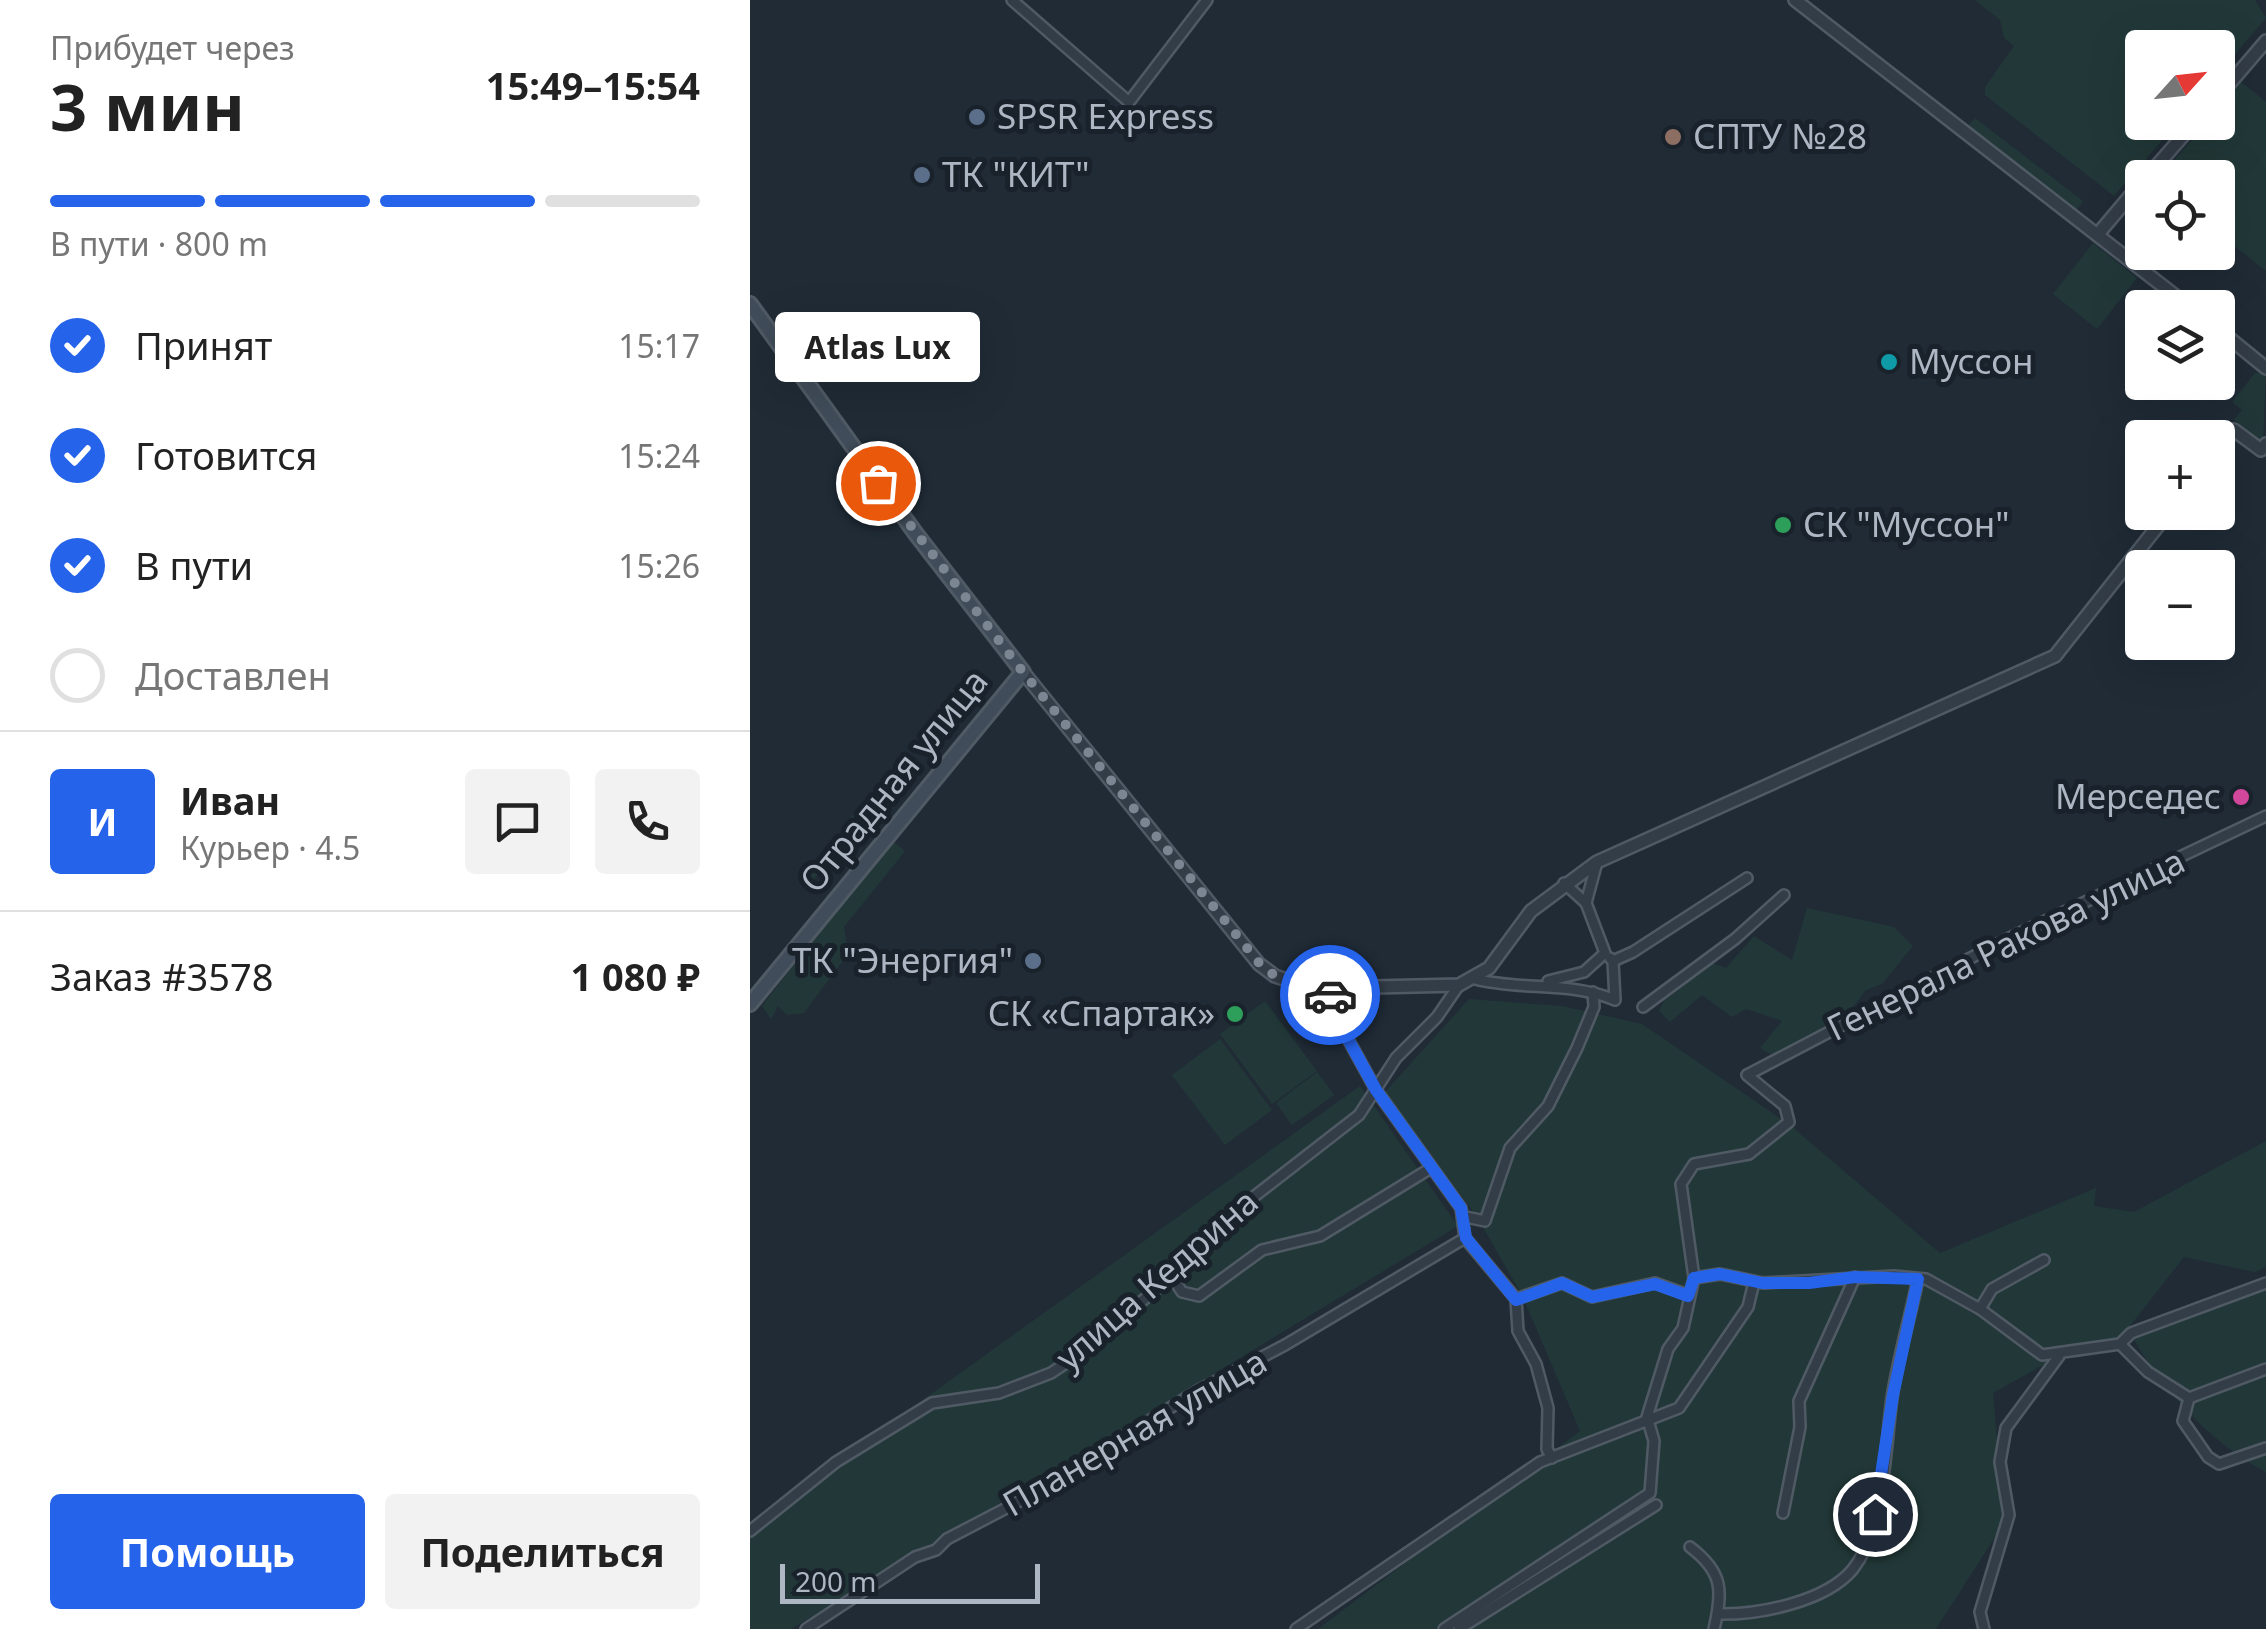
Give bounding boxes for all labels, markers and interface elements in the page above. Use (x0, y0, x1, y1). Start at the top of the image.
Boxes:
text: Прибудет через (50, 26, 295, 69)
north arrow (2125, 30, 2235, 140)
map controls (2125, 30, 2235, 660)
text: 15:49–15:54 (486, 59, 700, 111)
text: 3 мин (50, 62, 245, 150)
place label: SPSR Express (997, 92, 1214, 139)
marker: SPSR Express (966, 106, 988, 128)
place label: СПТУ №28 (1693, 112, 1867, 159)
marker: СПТУ №28 (1662, 126, 1684, 148)
place label: ТК "КИТ" (942, 150, 1090, 197)
button: locate (2125, 160, 2235, 270)
marker: ТК "КИТ" (911, 164, 933, 186)
text: В пути · 800 m (50, 222, 268, 265)
button: layers (2125, 290, 2235, 400)
callout: Atlas Lux (776, 313, 980, 383)
icon: check (50, 318, 105, 373)
text: Принят (135, 319, 272, 371)
text: 15:17 (618, 324, 700, 367)
text: Atlas Lux (804, 325, 951, 368)
place label: Муссон (1909, 337, 2034, 384)
marker: Муссон (1878, 351, 1900, 373)
button: + (2125, 420, 2235, 530)
icon: check (50, 428, 105, 483)
text: Готовится (135, 429, 317, 481)
text: 15:24 (618, 434, 700, 477)
pin (836, 441, 921, 526)
icon: bag (851, 456, 906, 511)
place label: СК "Муссон" (1803, 500, 2010, 547)
marker: СК "Муссон" (1772, 514, 1794, 536)
icon: check (50, 538, 105, 593)
text: В пути (135, 539, 253, 591)
text: 15:26 (618, 544, 700, 587)
button: − (2125, 550, 2235, 660)
text: Доставлен (135, 649, 331, 701)
street label: Отрадная улица (788, 659, 997, 901)
button: chat (465, 769, 570, 874)
button: phone (595, 769, 700, 874)
place label: Мерседес (2055, 772, 2221, 819)
text: Иван (180, 774, 280, 826)
marker: Мерседес (2230, 786, 2252, 808)
text: И (87, 795, 118, 847)
text: Курьер · 4.5 (180, 826, 360, 869)
street label: Генерала Ракова улица (1819, 837, 2192, 1051)
place label: ТК "Энергия" (792, 936, 1013, 983)
courier (1280, 945, 1380, 1045)
text: Заказ #3578 (50, 950, 274, 1002)
text: 1 080 ₽ (570, 950, 700, 1002)
marker: ТК "Энергия" (1022, 950, 1044, 972)
icon: car (1303, 968, 1358, 1023)
place label: СК «Спартак» (988, 989, 1215, 1036)
marker: СК «Спартак» (1224, 1003, 1246, 1025)
street label: улица Кедрина (1045, 1178, 1267, 1380)
street label: Планерная улица (994, 1337, 1275, 1526)
pin (1833, 1472, 1918, 1557)
icon: home (1848, 1487, 1903, 1542)
button: Помощь (50, 1494, 365, 1609)
button: Поделиться (385, 1494, 700, 1609)
scale bar (780, 1559, 1040, 1604)
text: 200 m (795, 1562, 877, 1600)

